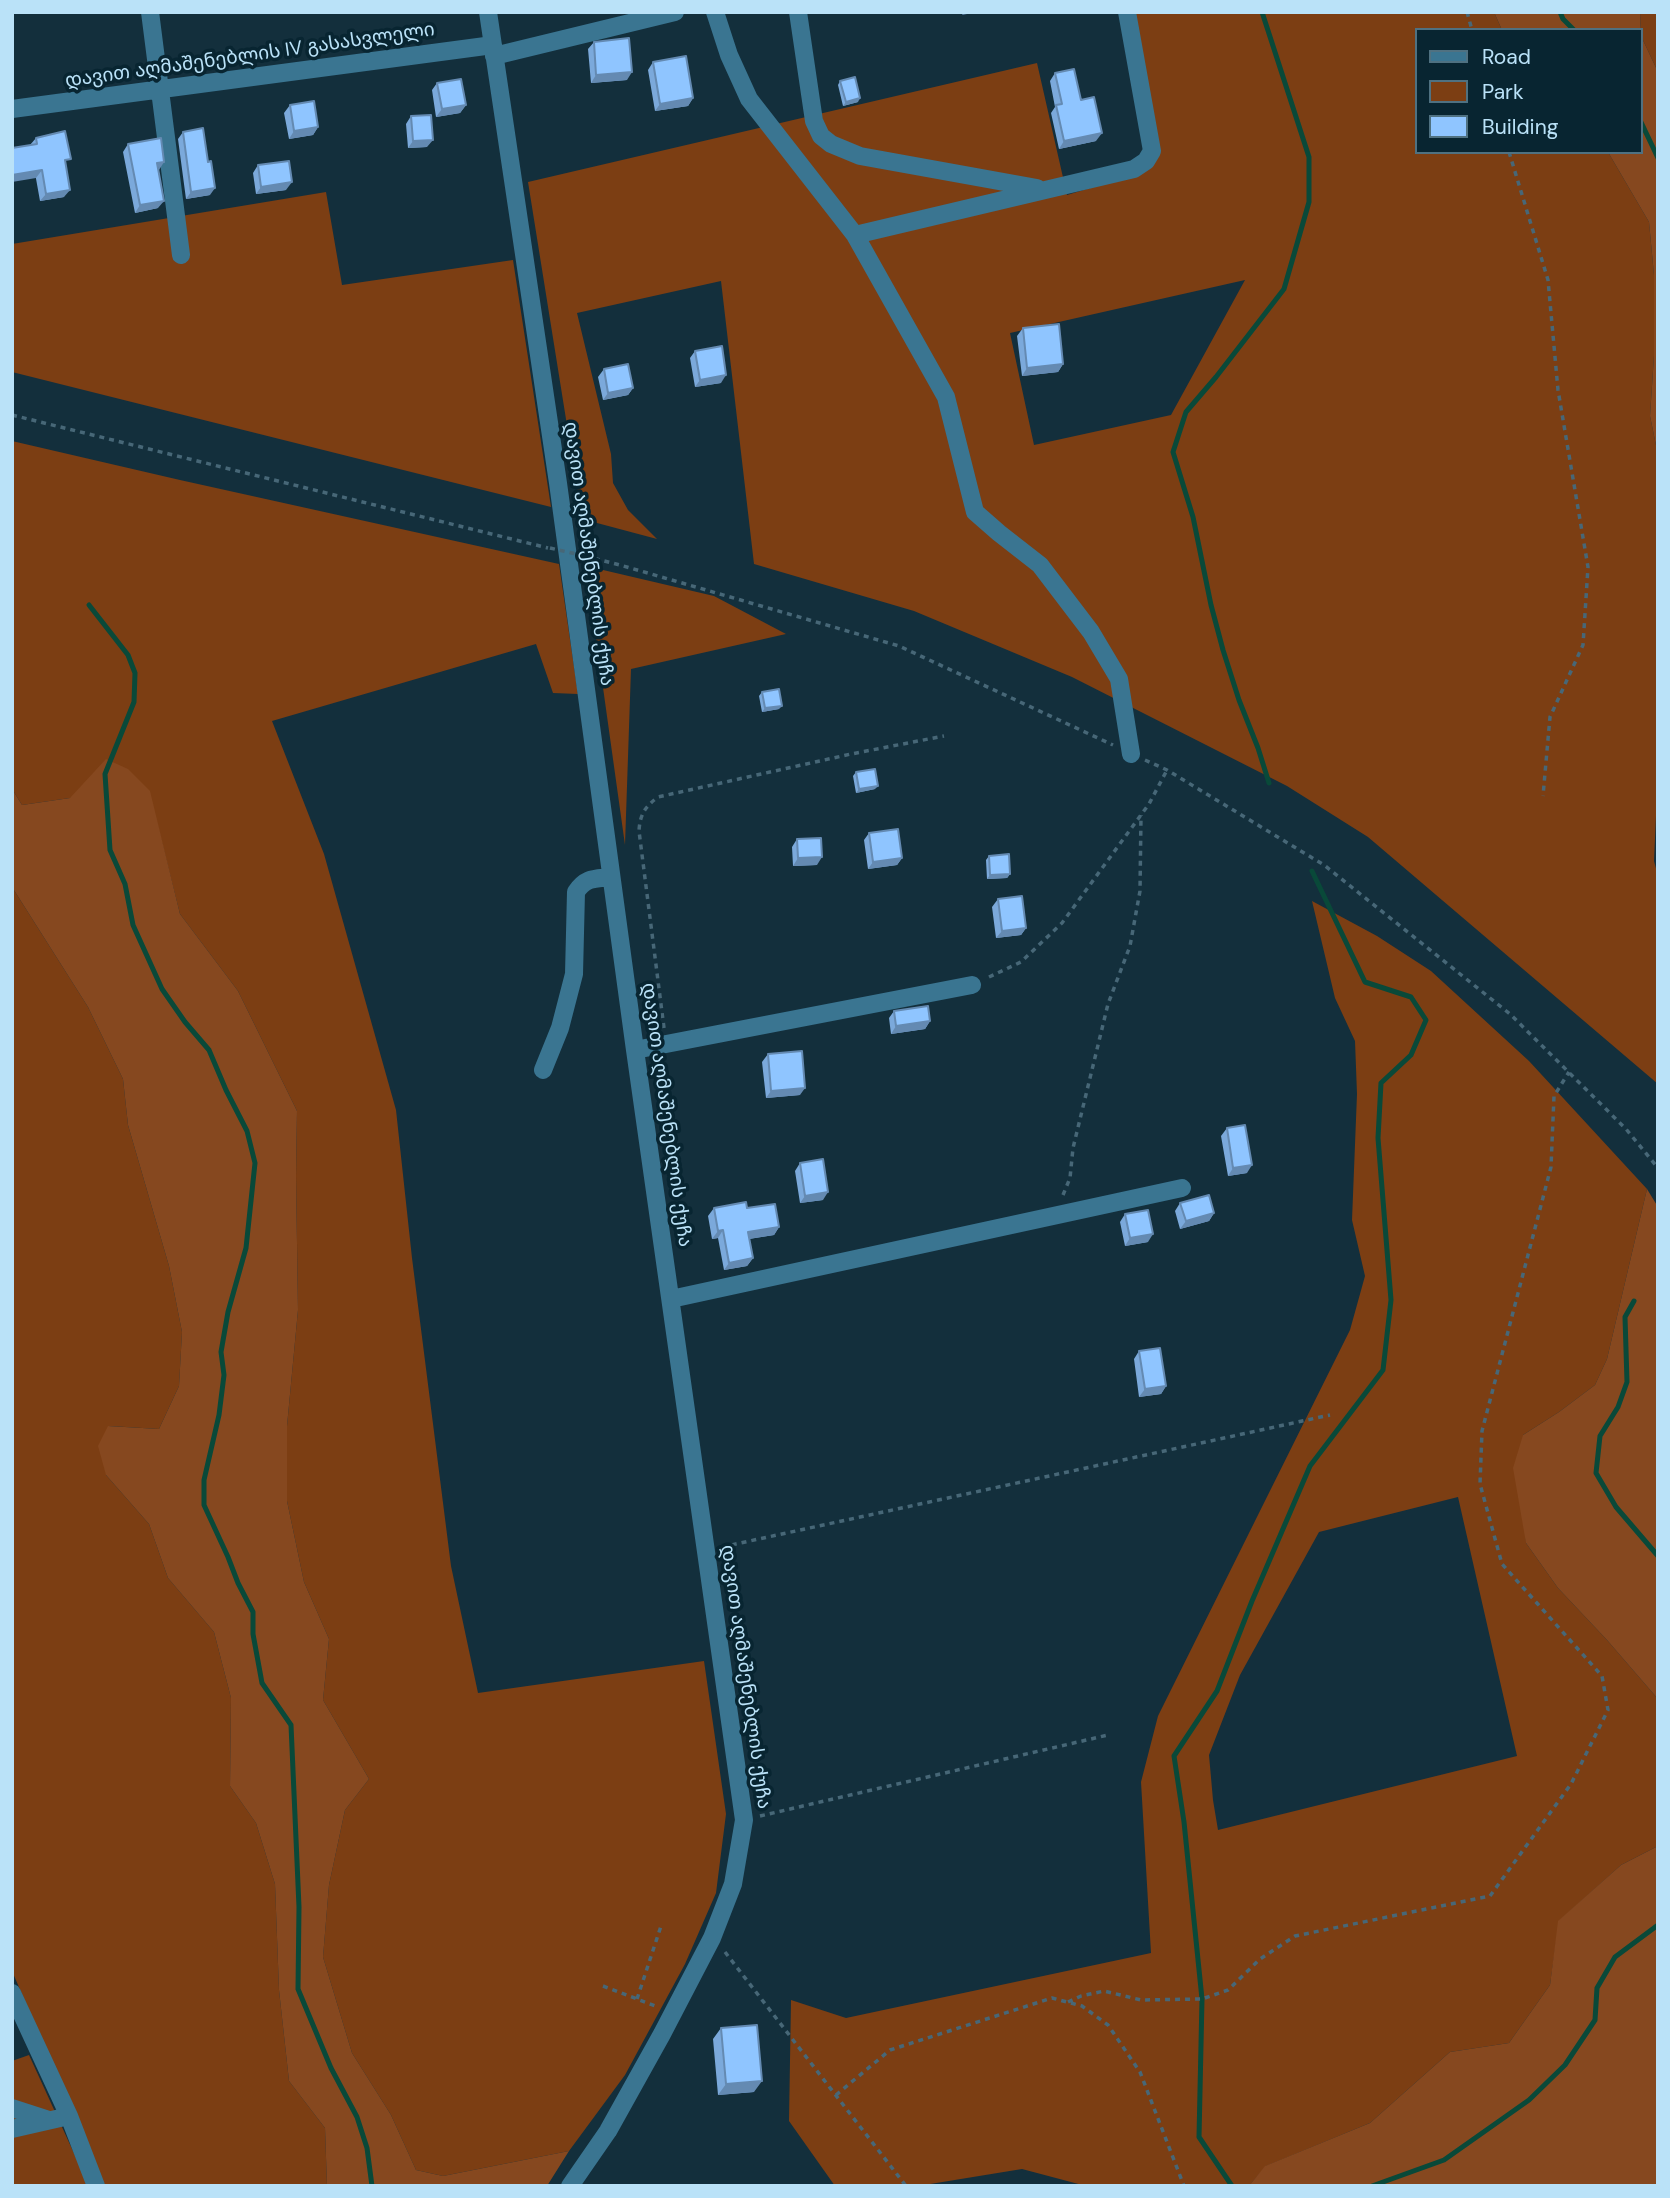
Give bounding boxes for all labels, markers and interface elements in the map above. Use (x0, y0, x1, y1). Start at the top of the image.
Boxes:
street label: დავით აღმაშენებლის IV გასასვლელი (64, 19, 436, 93)
legend (1414, 28, 1642, 154)
text: Road (1482, 43, 1531, 71)
text: Park (1482, 78, 1523, 106)
text: Building (1482, 113, 1558, 141)
street label: დავით აღმაშენებლის ქუჩა (558, 420, 618, 688)
street label: დავით აღმაშენებლის ქუჩა (636, 981, 696, 1249)
street label: დავით აღმაშენებლის ქუჩა (715, 1543, 775, 1811)

